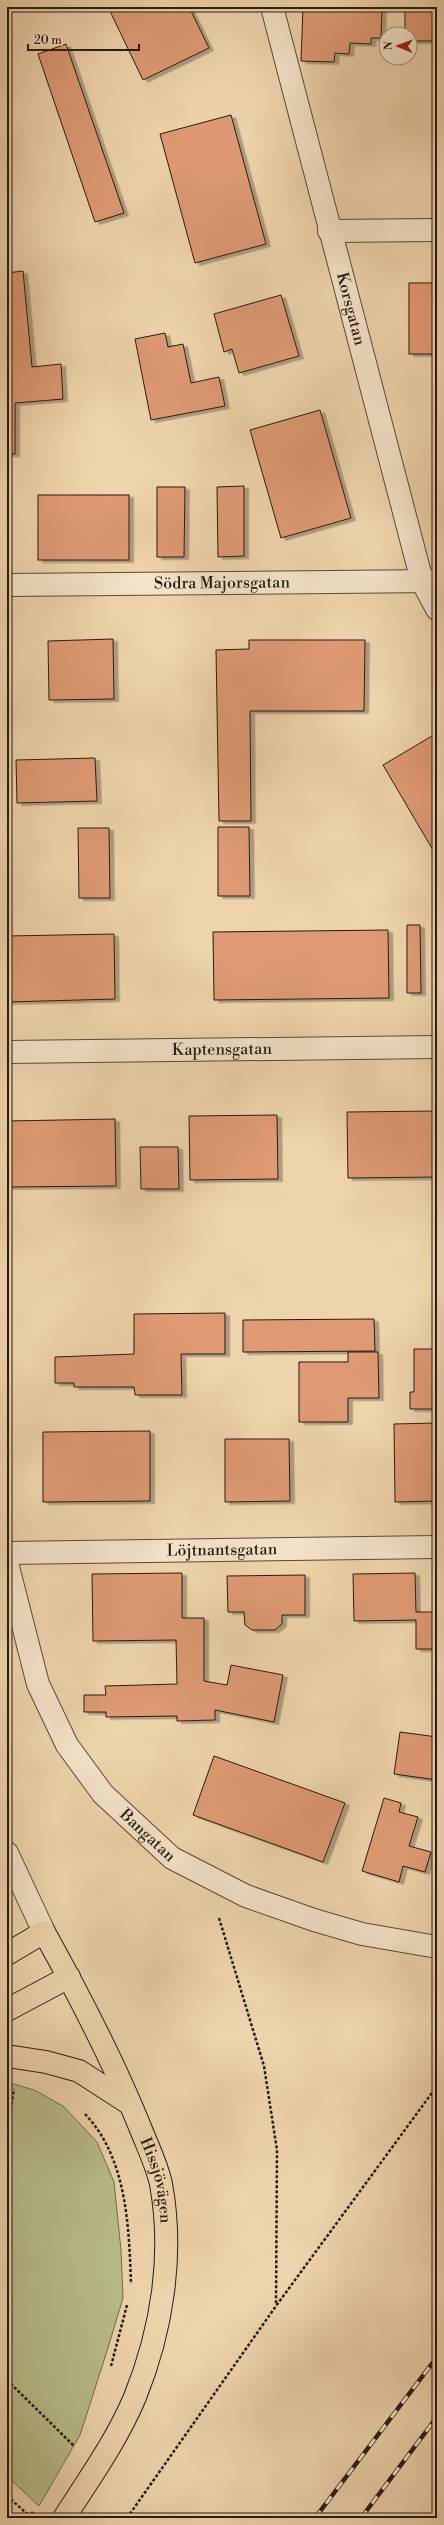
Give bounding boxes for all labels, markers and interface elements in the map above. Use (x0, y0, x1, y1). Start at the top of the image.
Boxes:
scale bar (28, 26, 139, 52)
north arrow (378, 26, 418, 66)
text: 20 m (34, 33, 62, 48)
text: N (382, 41, 396, 50)
street label: Korsgatan (332, 270, 370, 348)
street label: Södra Majorsgatan (154, 572, 290, 594)
street label: Kaptensgatan (172, 1039, 272, 1060)
street label: Löjtnantsgatan (167, 1539, 278, 1561)
street label: Bangatan (115, 1804, 180, 1866)
street label: Hissjövägen (135, 2135, 176, 2224)

